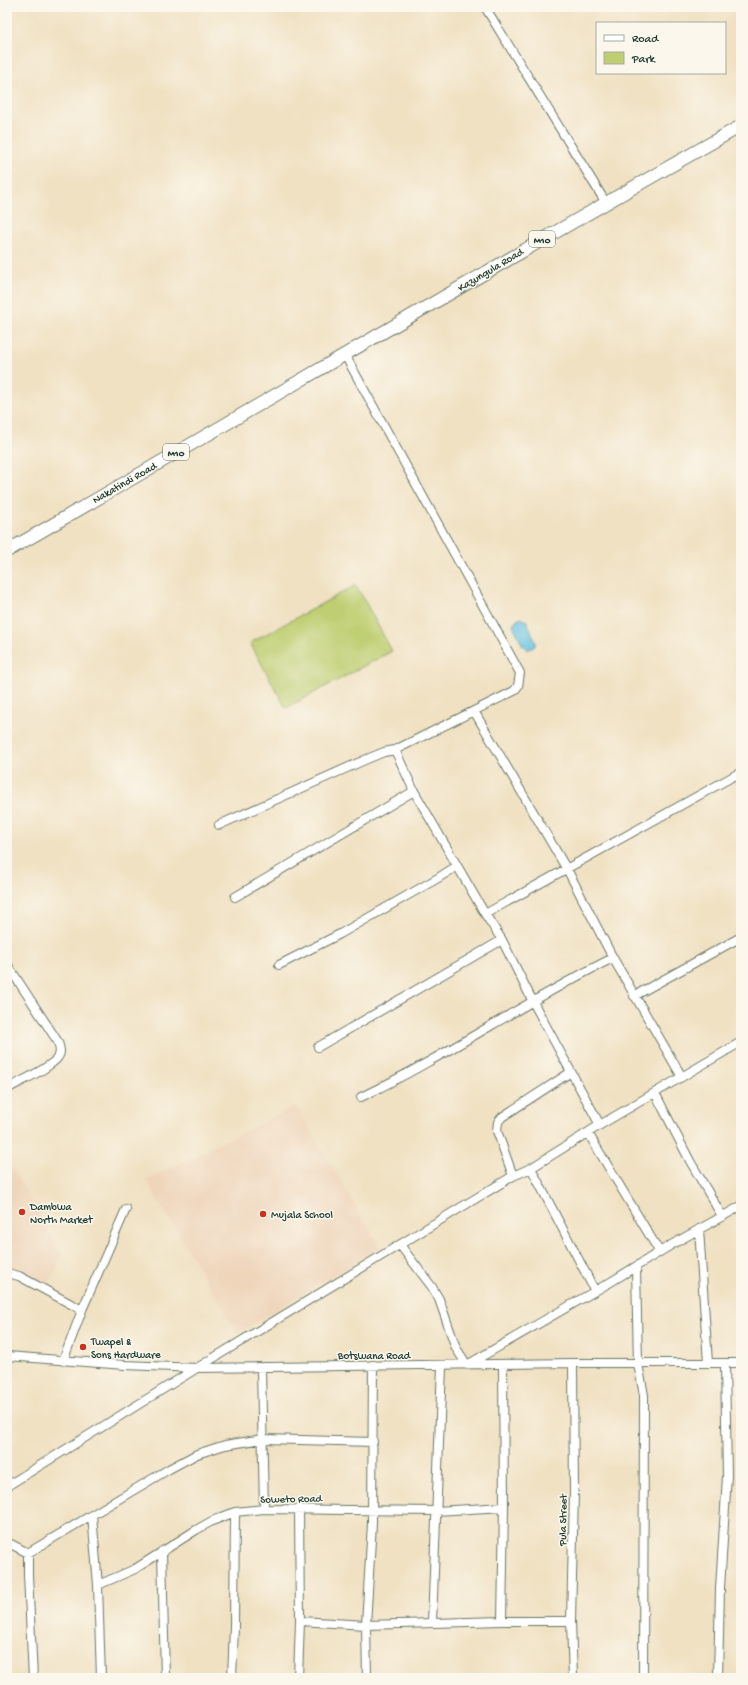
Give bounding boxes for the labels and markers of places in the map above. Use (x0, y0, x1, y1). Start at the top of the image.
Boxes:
place label: Dambwa North Market (29, 1202, 94, 1227)
marker: Dambwa North Market (17, 1207, 27, 1217)
marker: Mujala School (258, 1209, 268, 1219)
place label: Mujala School (271, 1210, 333, 1222)
place label: Twapel & Sons Hardware (90, 1337, 161, 1362)
marker: Twapel & Sons Hardware (78, 1342, 88, 1352)

